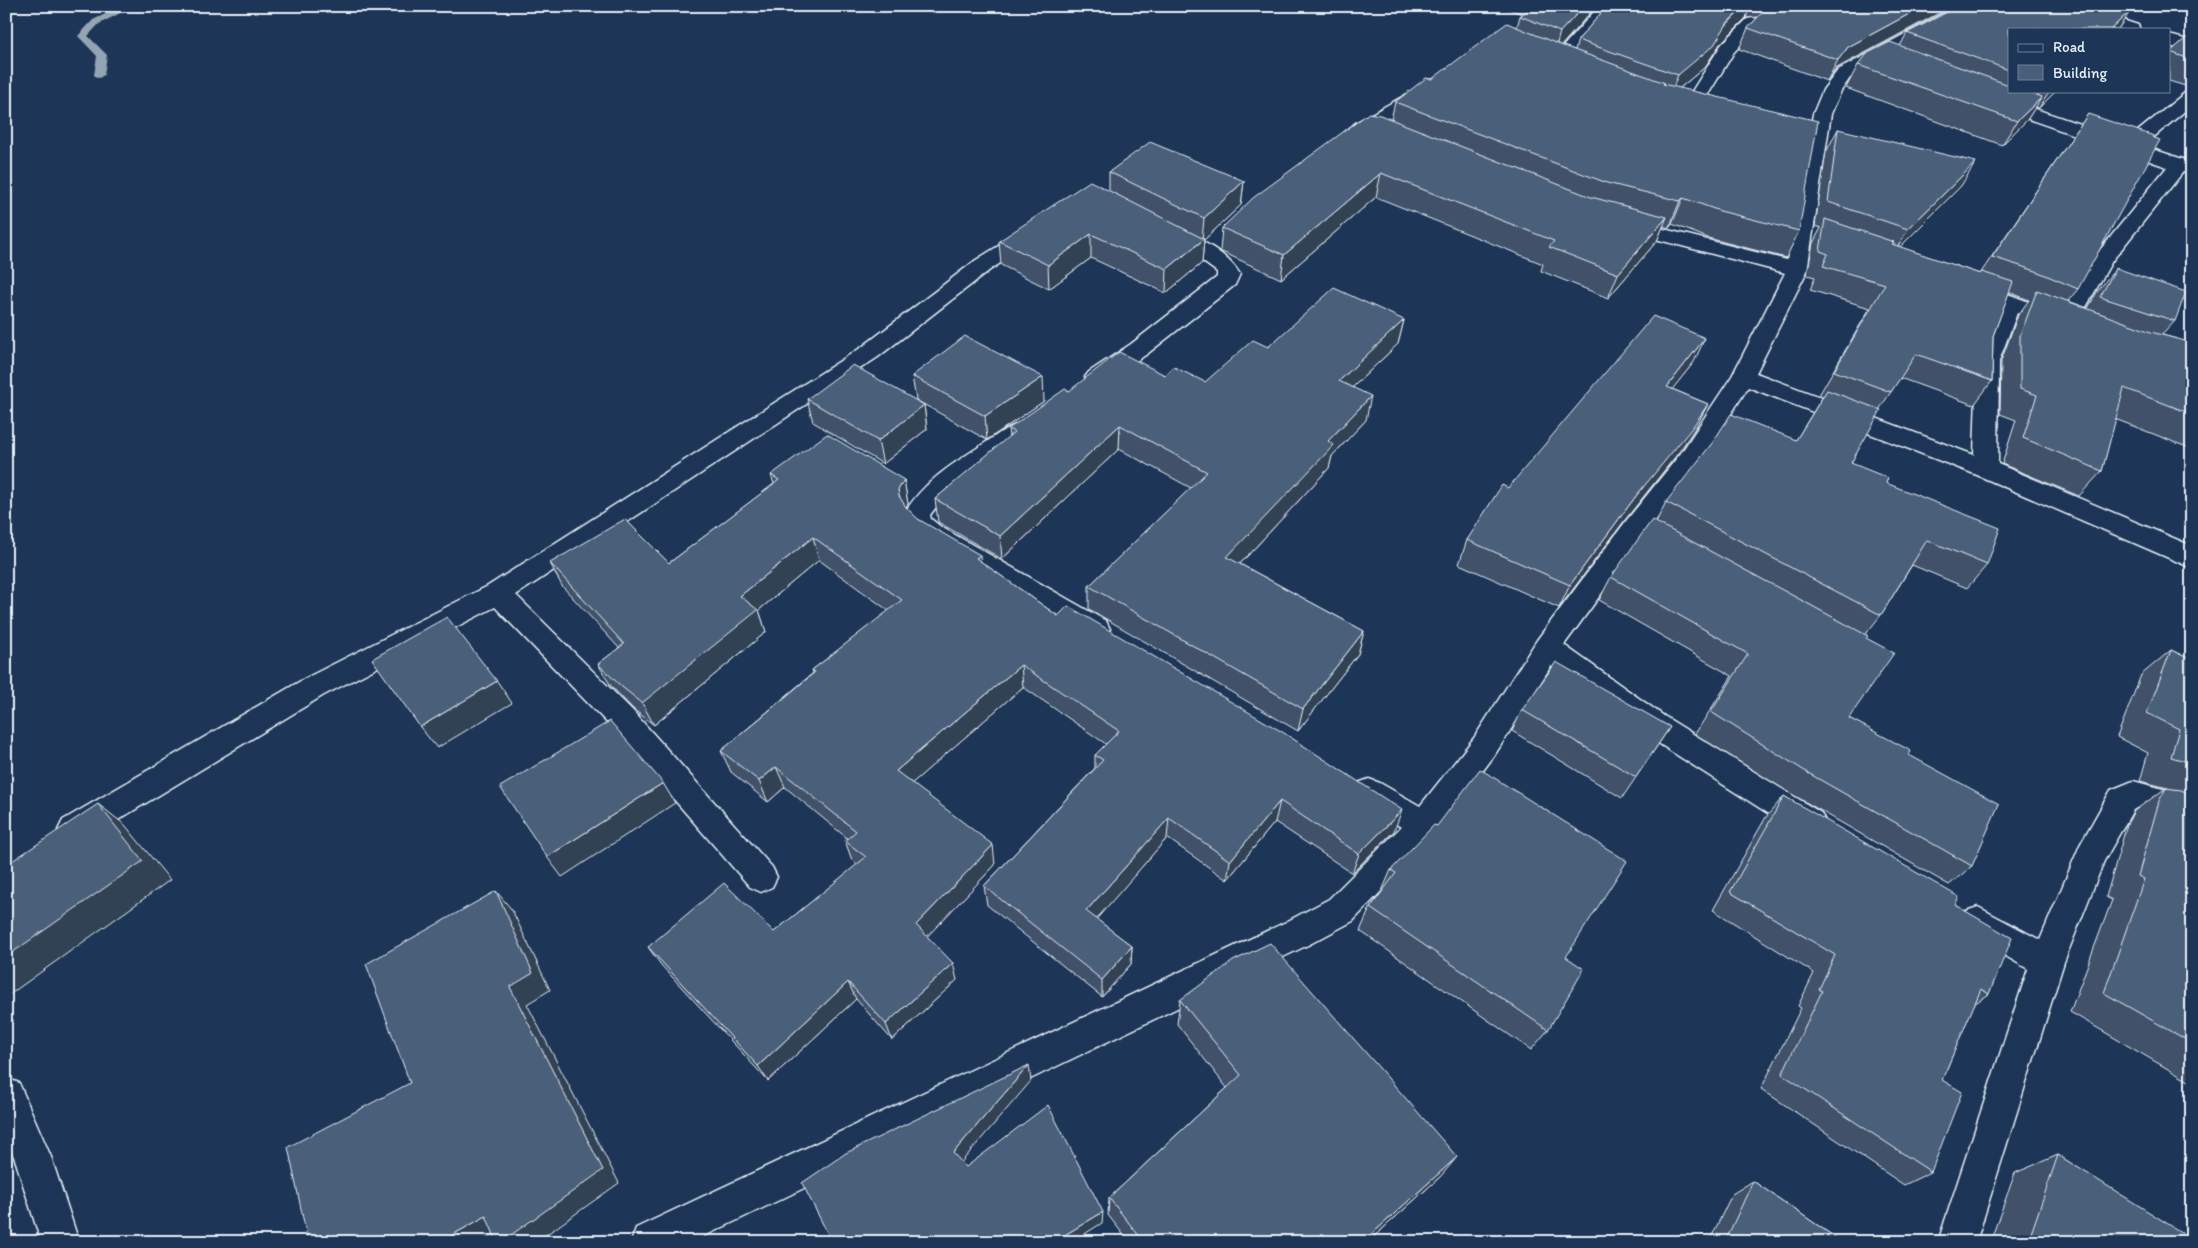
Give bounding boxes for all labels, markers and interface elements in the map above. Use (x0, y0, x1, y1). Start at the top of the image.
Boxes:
legend (2008, 28, 2170, 92)
text: Road (2053, 38, 2086, 56)
text: Building (2053, 64, 2107, 82)

